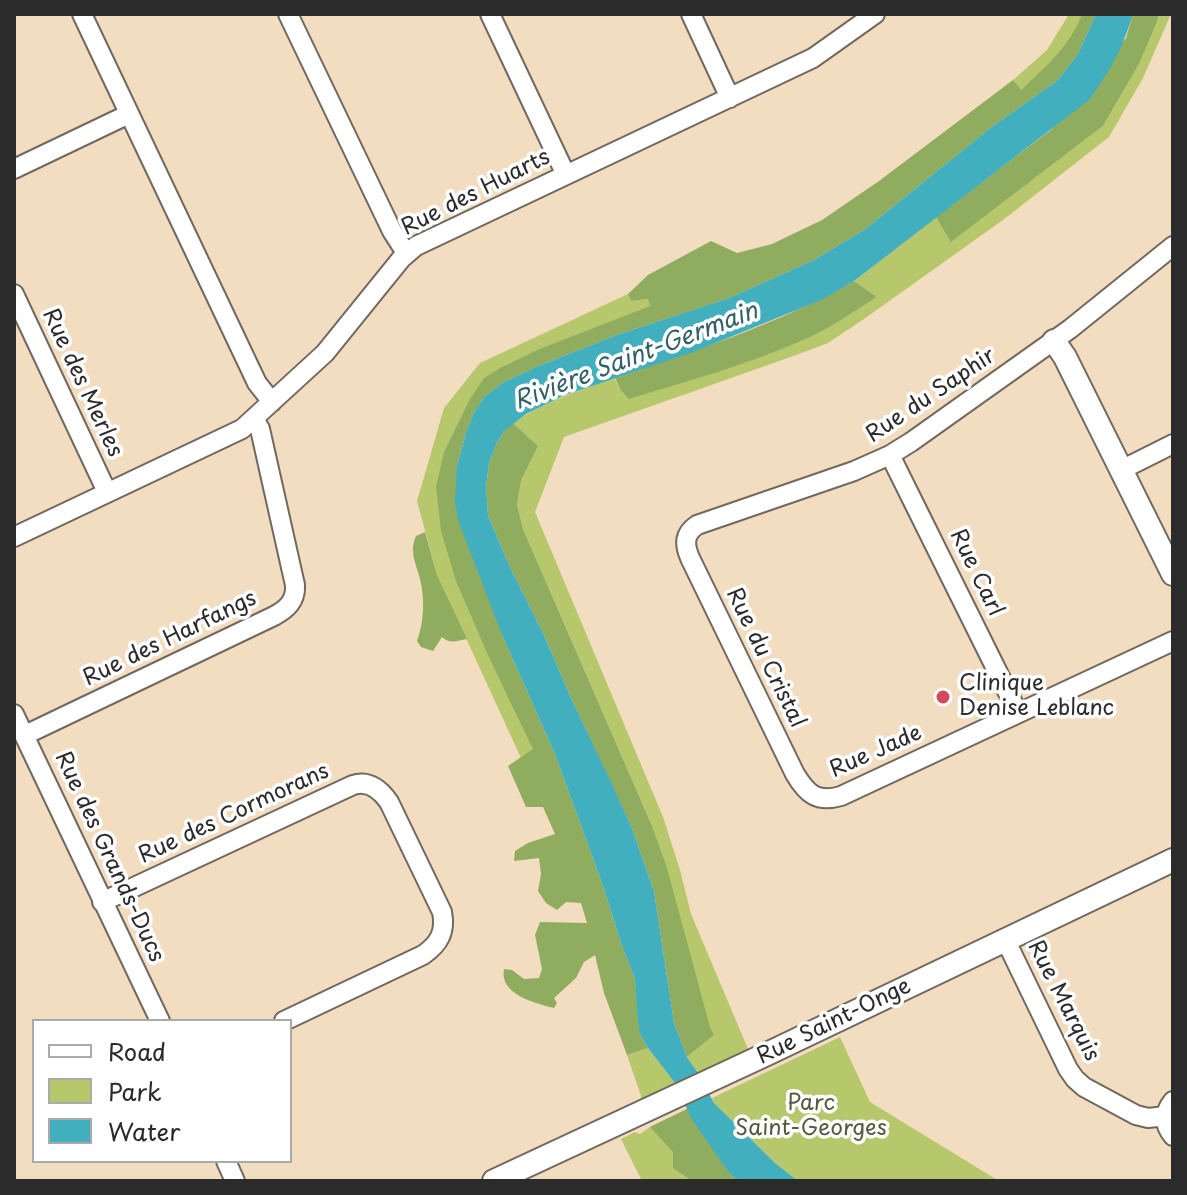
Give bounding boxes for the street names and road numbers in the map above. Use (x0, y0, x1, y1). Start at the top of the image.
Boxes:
street label: Rue des Huarts (397, 144, 555, 242)
street label: Rue des Merles (36, 305, 128, 461)
street label: Rue du Saphir (861, 343, 1001, 449)
street label: Rue Carl (944, 525, 1008, 621)
street label: Rue du Cristal (720, 584, 810, 732)
street label: Rue des Harfangs (79, 586, 261, 692)
street label: Rue Jade (826, 720, 926, 784)
street label: Rue des Grands-Ducs (49, 748, 169, 966)
street label: Rue des Cormorans (135, 758, 333, 870)
street label: Rue Marquis (1021, 936, 1105, 1066)
street label: Rue Saint-Onge (753, 973, 915, 1071)

